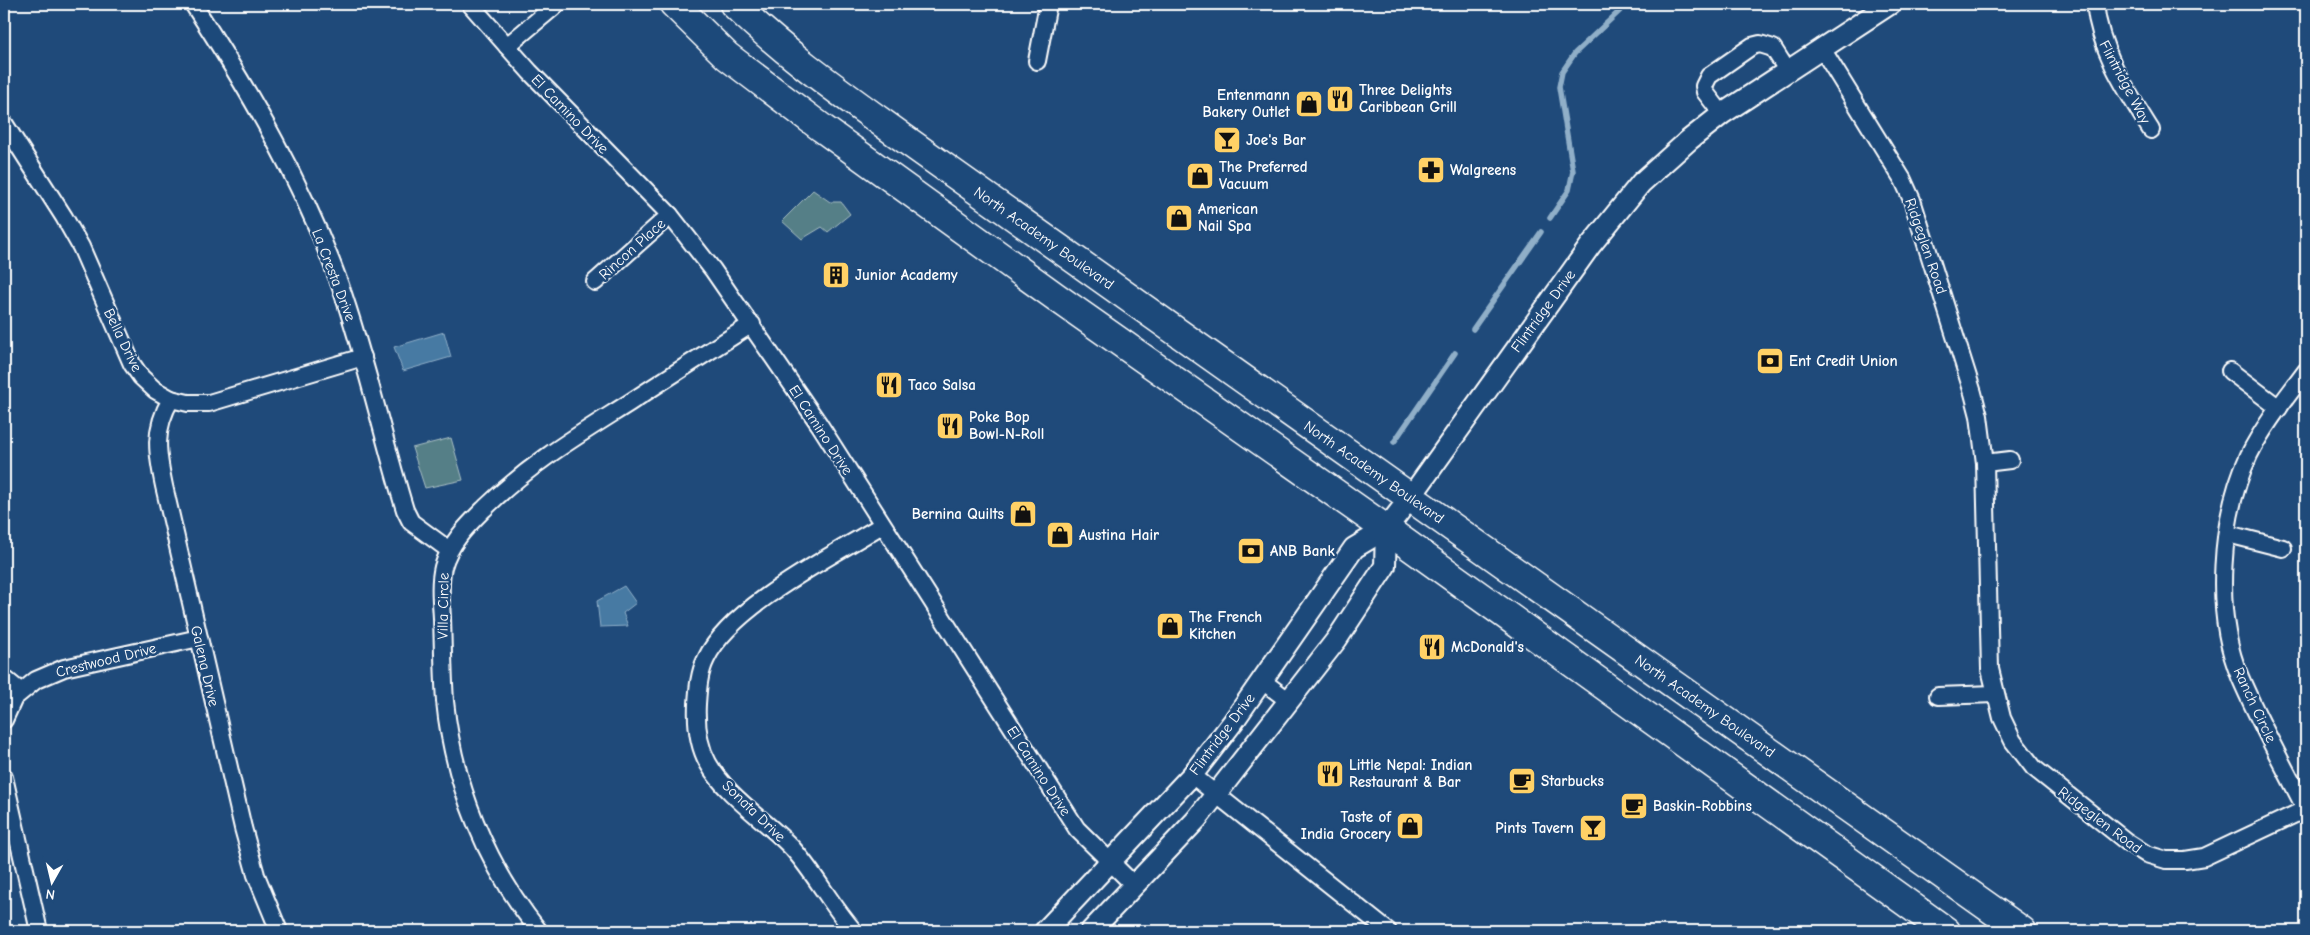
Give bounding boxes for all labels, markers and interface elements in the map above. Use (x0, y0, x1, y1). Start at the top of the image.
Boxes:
street label: Flintridge Way (2095, 37, 2155, 127)
street label: El Camino Drive (528, 70, 613, 158)
place label: Three Delights Caribbean Grill (1359, 81, 1457, 116)
restaurant icon: Three Delights Caribbean Grill (1325, 84, 1355, 114)
place label: Entenmann Bakery Outlet (1202, 86, 1291, 121)
shop icon: Entenmann Bakery Outlet (1294, 89, 1324, 119)
bar icon: Joe's Bar (1212, 125, 1242, 155)
place label: Joe's Bar (1246, 131, 1306, 149)
pharmacy icon: Walgreens (1416, 155, 1446, 185)
place label: The Preferred Vacuum (1219, 158, 1307, 193)
shop icon: The Preferred Vacuum (1185, 161, 1215, 191)
place label: Walgreens (1450, 161, 1516, 179)
street label: North Academy Boulevard (970, 183, 1118, 293)
street label: Ridgeglen Road (1901, 196, 1951, 296)
place label: American Nail Spa (1198, 200, 1258, 235)
shop icon: American Nail Spa (1164, 203, 1194, 233)
street label: Rincon Place (595, 214, 669, 284)
street label: La Cresta Drive (308, 226, 360, 324)
building icon: Junior Academy (821, 260, 851, 290)
place label: Junior Academy (855, 266, 958, 284)
street label: Flintridge Drive (1507, 266, 1579, 356)
street label: Bella Drive (100, 305, 146, 375)
bank icon: Ent Credit Union (1755, 346, 1785, 376)
place label: Ent Credit Union (1789, 352, 1898, 370)
restaurant icon: Taco Salsa (874, 370, 904, 400)
place label: Taco Salsa (908, 376, 976, 394)
street label: El Camino Drive (785, 382, 857, 479)
place label: Poke Bop Bowl-N-Roll (969, 408, 1044, 443)
restaurant icon: Poke Bop Bowl-N-Roll (935, 411, 965, 441)
street label: North Academy Boulevard (1300, 417, 1448, 527)
shop icon: Bernina Quilts (1008, 499, 1038, 529)
place label: Bernina Quilts (912, 505, 1004, 523)
shop icon: Austina Hair (1045, 520, 1075, 550)
place label: Austina Hair (1079, 526, 1159, 544)
bank icon: ANB Bank (1236, 536, 1266, 566)
place label: ANB Bank (1270, 542, 1335, 560)
street label: Villa Circle (433, 572, 453, 640)
place label: The French Kitchen (1189, 608, 1262, 643)
shop icon: The French Kitchen (1155, 611, 1185, 641)
street label: Galena Drive (187, 624, 223, 709)
restaurant icon: McDonald's (1417, 632, 1447, 662)
place label: McDonald's (1451, 638, 1524, 656)
street label: Crestwood Drive (54, 639, 158, 681)
street label: North Academy Boulevard (1631, 651, 1779, 761)
street label: Ranch Circle (2230, 664, 2281, 746)
street label: Flintridge Drive (1185, 689, 1259, 779)
street label: El Camino Drive (1003, 723, 1075, 820)
place label: Little Nepal: Indian Restaurant & Bar (1349, 756, 1472, 791)
restaurant icon: Little Nepal: Indian Restaurant & Bar (1315, 759, 1345, 789)
cafe icon: Starbucks (1507, 766, 1537, 796)
place label: Starbucks (1541, 772, 1604, 790)
street label: Sonata Drive (719, 776, 790, 846)
street label: Ridgeglen Road (2055, 783, 2145, 857)
cafe icon: Baskin-Robbins (1619, 791, 1649, 821)
place label: Baskin-Robbins (1653, 797, 1752, 815)
place label: Taste of India Grocery (1301, 808, 1392, 843)
shop icon: Taste of India Grocery (1395, 811, 1425, 841)
bar icon: Pints Tavern (1578, 813, 1608, 843)
place label: Pints Tavern (1495, 819, 1574, 837)
north arrow (28, 858, 78, 908)
text: N (45, 885, 56, 903)

